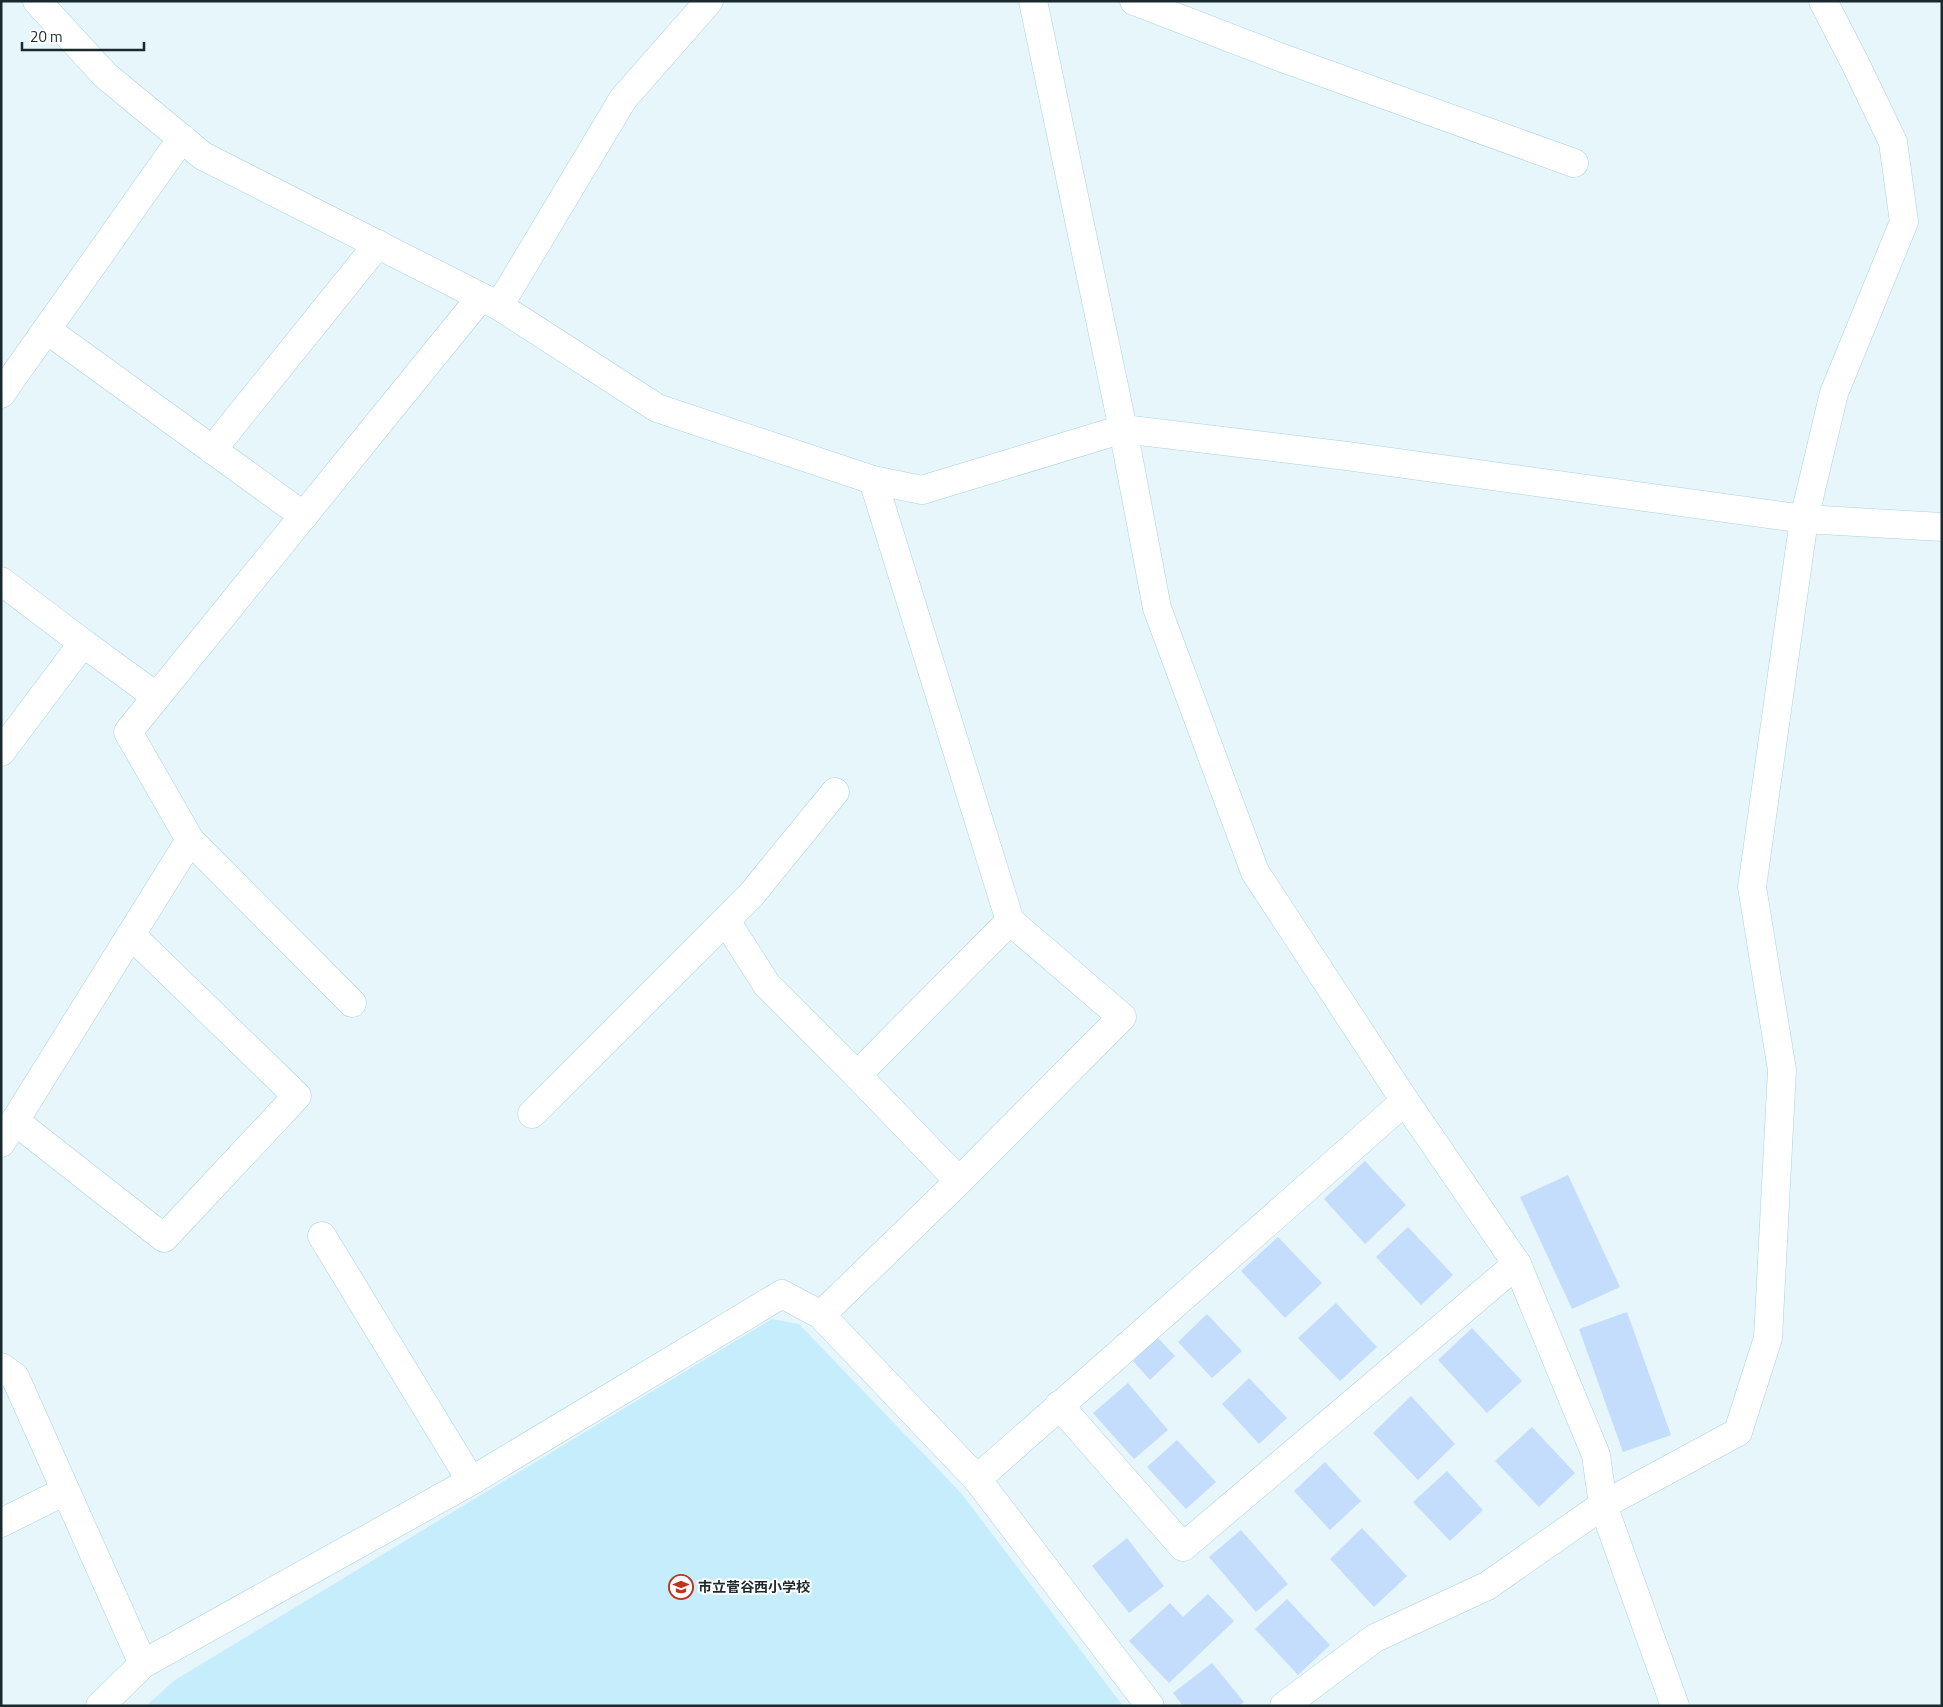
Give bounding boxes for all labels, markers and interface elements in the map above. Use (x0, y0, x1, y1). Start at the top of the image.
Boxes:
scale bar (22, 20, 145, 52)
text: 20 m (30, 25, 63, 48)
school or university icon: 市立菅谷西小学校 (668, 1574, 694, 1600)
place label: 市立菅谷西小学校 (698, 1576, 810, 1597)

